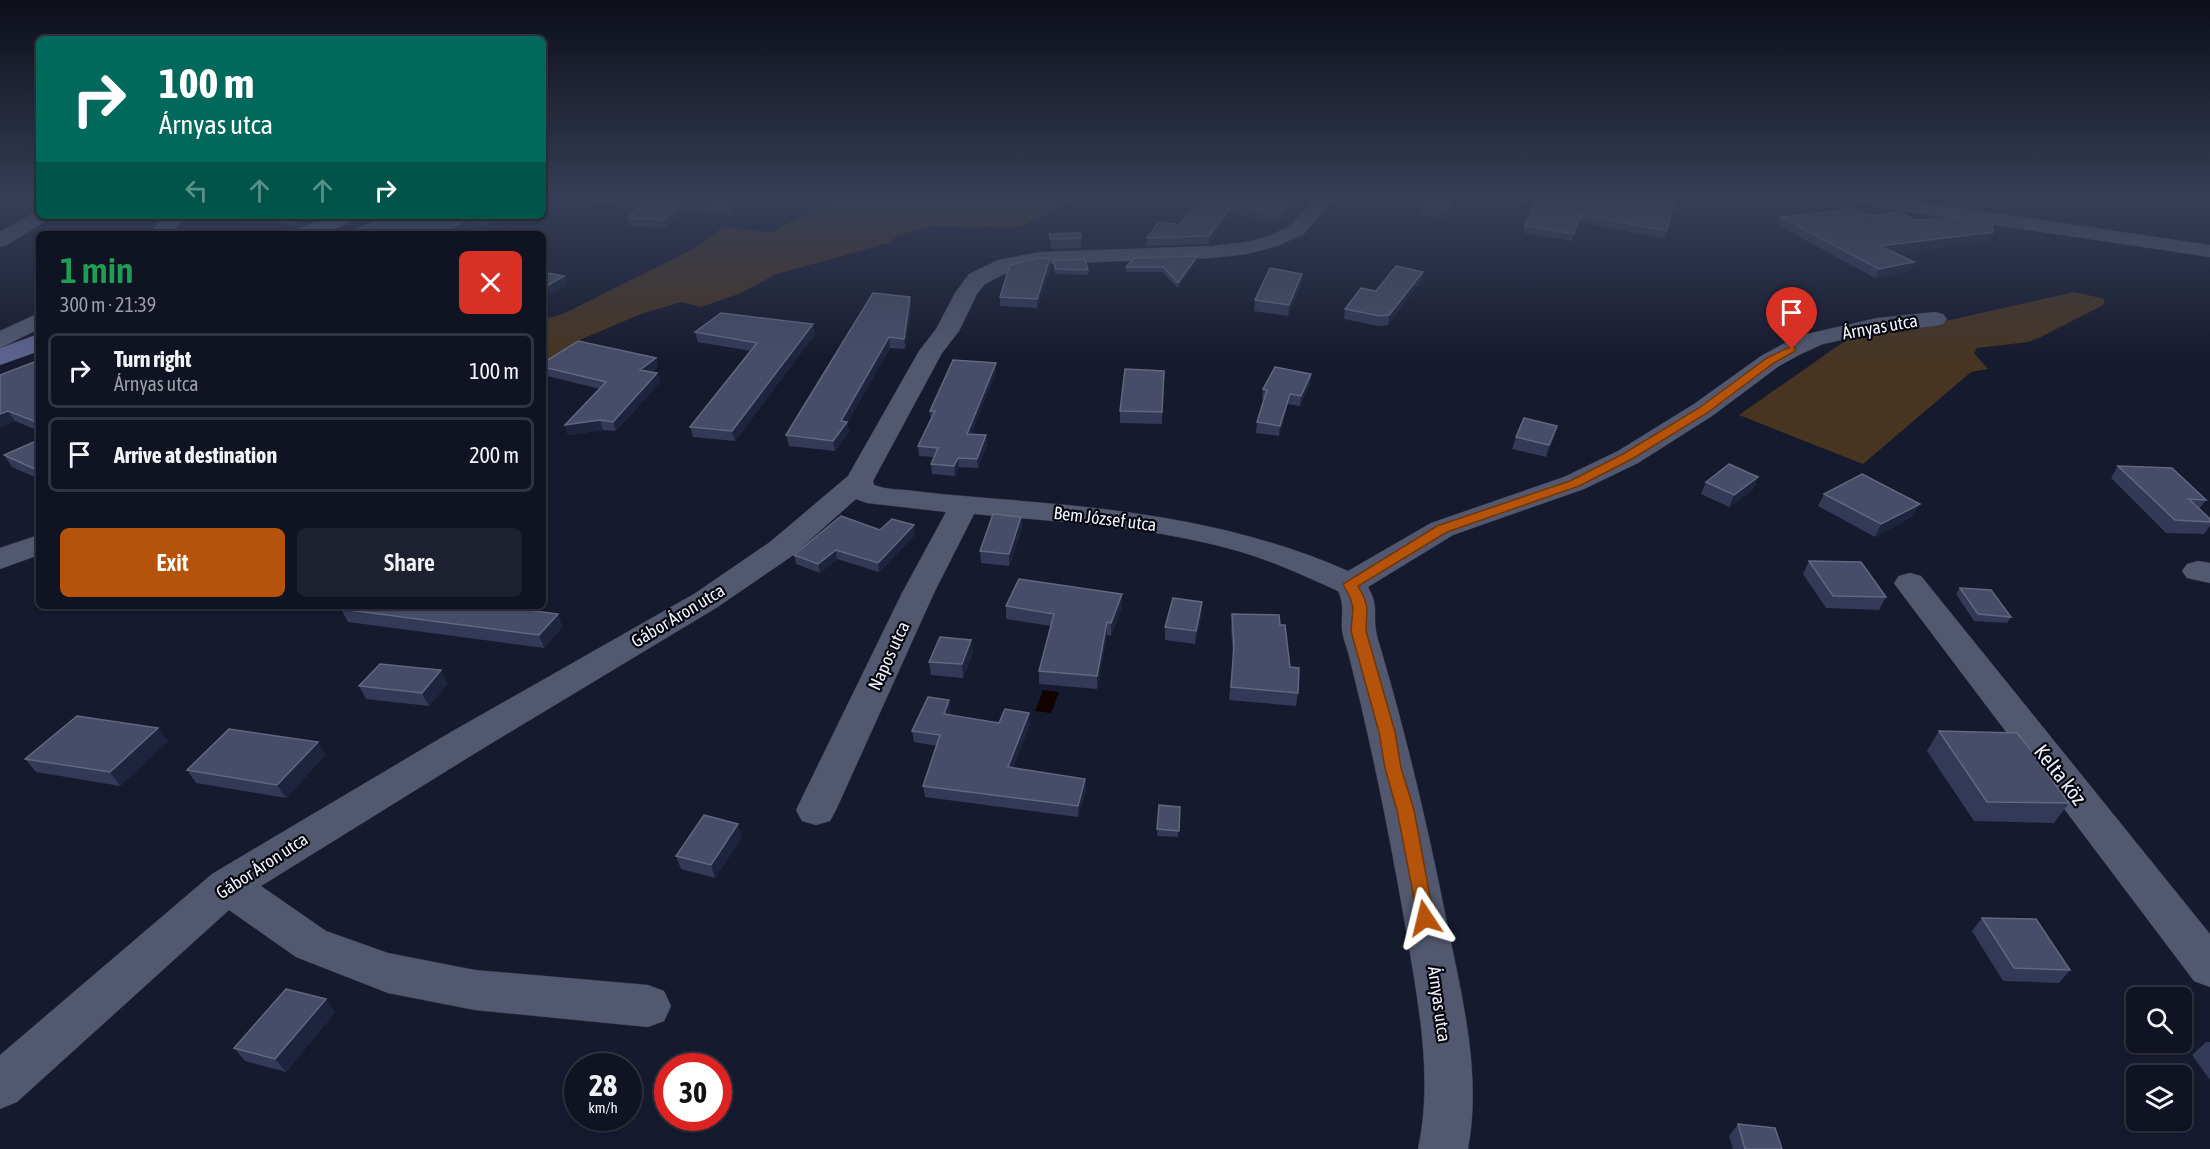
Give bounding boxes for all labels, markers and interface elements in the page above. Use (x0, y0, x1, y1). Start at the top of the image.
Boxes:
text: 100 m (159, 59, 254, 107)
icon: right (60, 60, 138, 138)
text: Árnyas utca (159, 109, 273, 140)
icon: left (180, 174, 213, 207)
icon: ahead (243, 174, 276, 207)
icon: ahead (306, 174, 339, 207)
icon: right (369, 174, 402, 207)
text: 1 min (60, 249, 134, 291)
button: close (459, 251, 522, 314)
pin (1766, 287, 1817, 349)
text: 300 m · 21:39 (60, 293, 156, 316)
icon: arrive (1775, 296, 1808, 329)
street label: Árnyas utca (1841, 310, 1919, 343)
text: Turn right (114, 346, 191, 372)
icon: right (63, 354, 96, 387)
text: 100 m (469, 358, 519, 384)
text: Árnyas utca (114, 372, 198, 395)
icon: arrive (63, 438, 96, 471)
text: Arrive at destination (114, 442, 277, 468)
text: 200 m (469, 442, 519, 468)
street label: Bem József utca (1052, 502, 1158, 535)
button: Exit (60, 528, 285, 597)
button: Share (297, 528, 522, 597)
street label: Gábor Áron utca (627, 579, 728, 652)
street label: Napos utca (863, 618, 914, 694)
street label: Kelta köz (2030, 740, 2092, 810)
street label: Gábor Áron utca (212, 828, 312, 903)
position arrow (1393, 886, 1457, 950)
street label: Árnyas utca (1424, 965, 1455, 1043)
map controls (2126, 987, 2192, 1131)
button: search (2126, 987, 2192, 1053)
speed limit sign: 30 (654, 1053, 732, 1131)
button: layers (2126, 1065, 2192, 1131)
text: 28 (589, 1068, 617, 1102)
text: km/h (588, 1099, 618, 1116)

